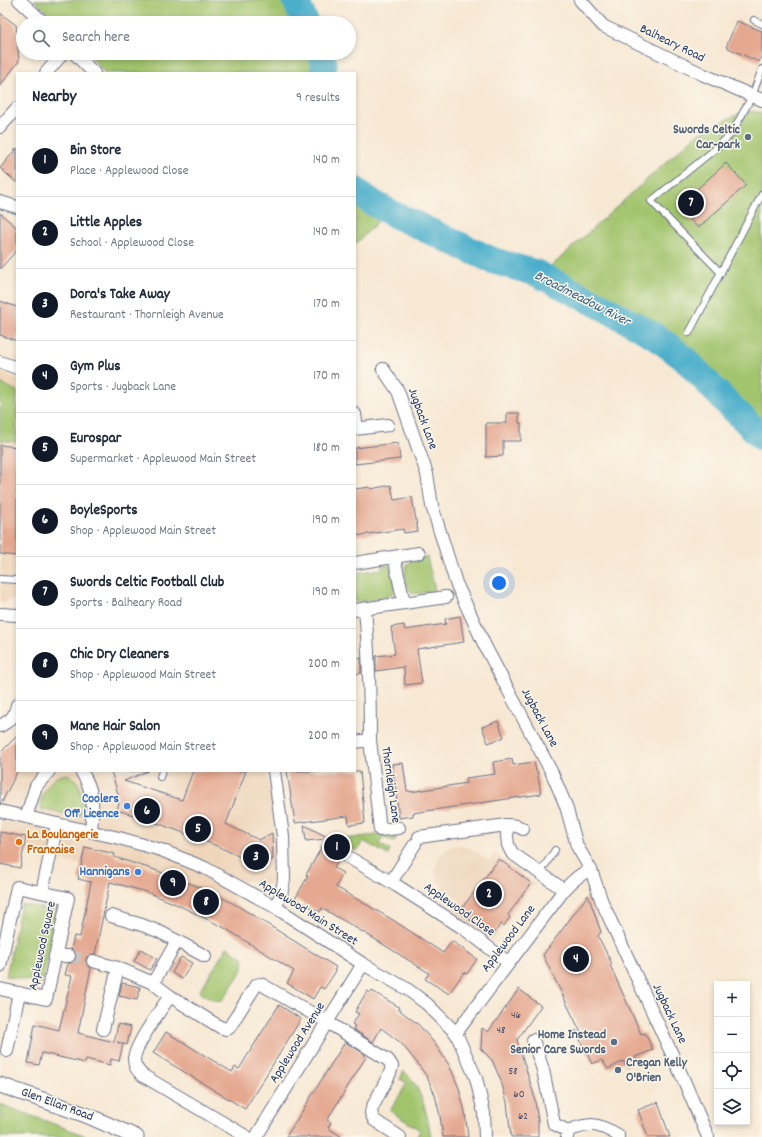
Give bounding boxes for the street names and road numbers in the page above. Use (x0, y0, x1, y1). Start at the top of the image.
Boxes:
street label: Balheary Road (636, 20, 708, 68)
street label: Jugback Lane (402, 385, 442, 453)
street label: Jugback Lane (515, 685, 563, 751)
street label: Thornleigh Lane (375, 746, 405, 825)
street label: Applewood Main Street (255, 875, 361, 951)
street label: Applewood Close (419, 878, 499, 942)
street label: Applewood Square (24, 899, 62, 992)
street label: Applewood Lane (477, 901, 541, 977)
street label: Jugback Lane (647, 981, 691, 1047)
street label: Applewood Avenue (265, 999, 331, 1087)
street label: Glen Ellan Road (18, 1083, 96, 1127)

